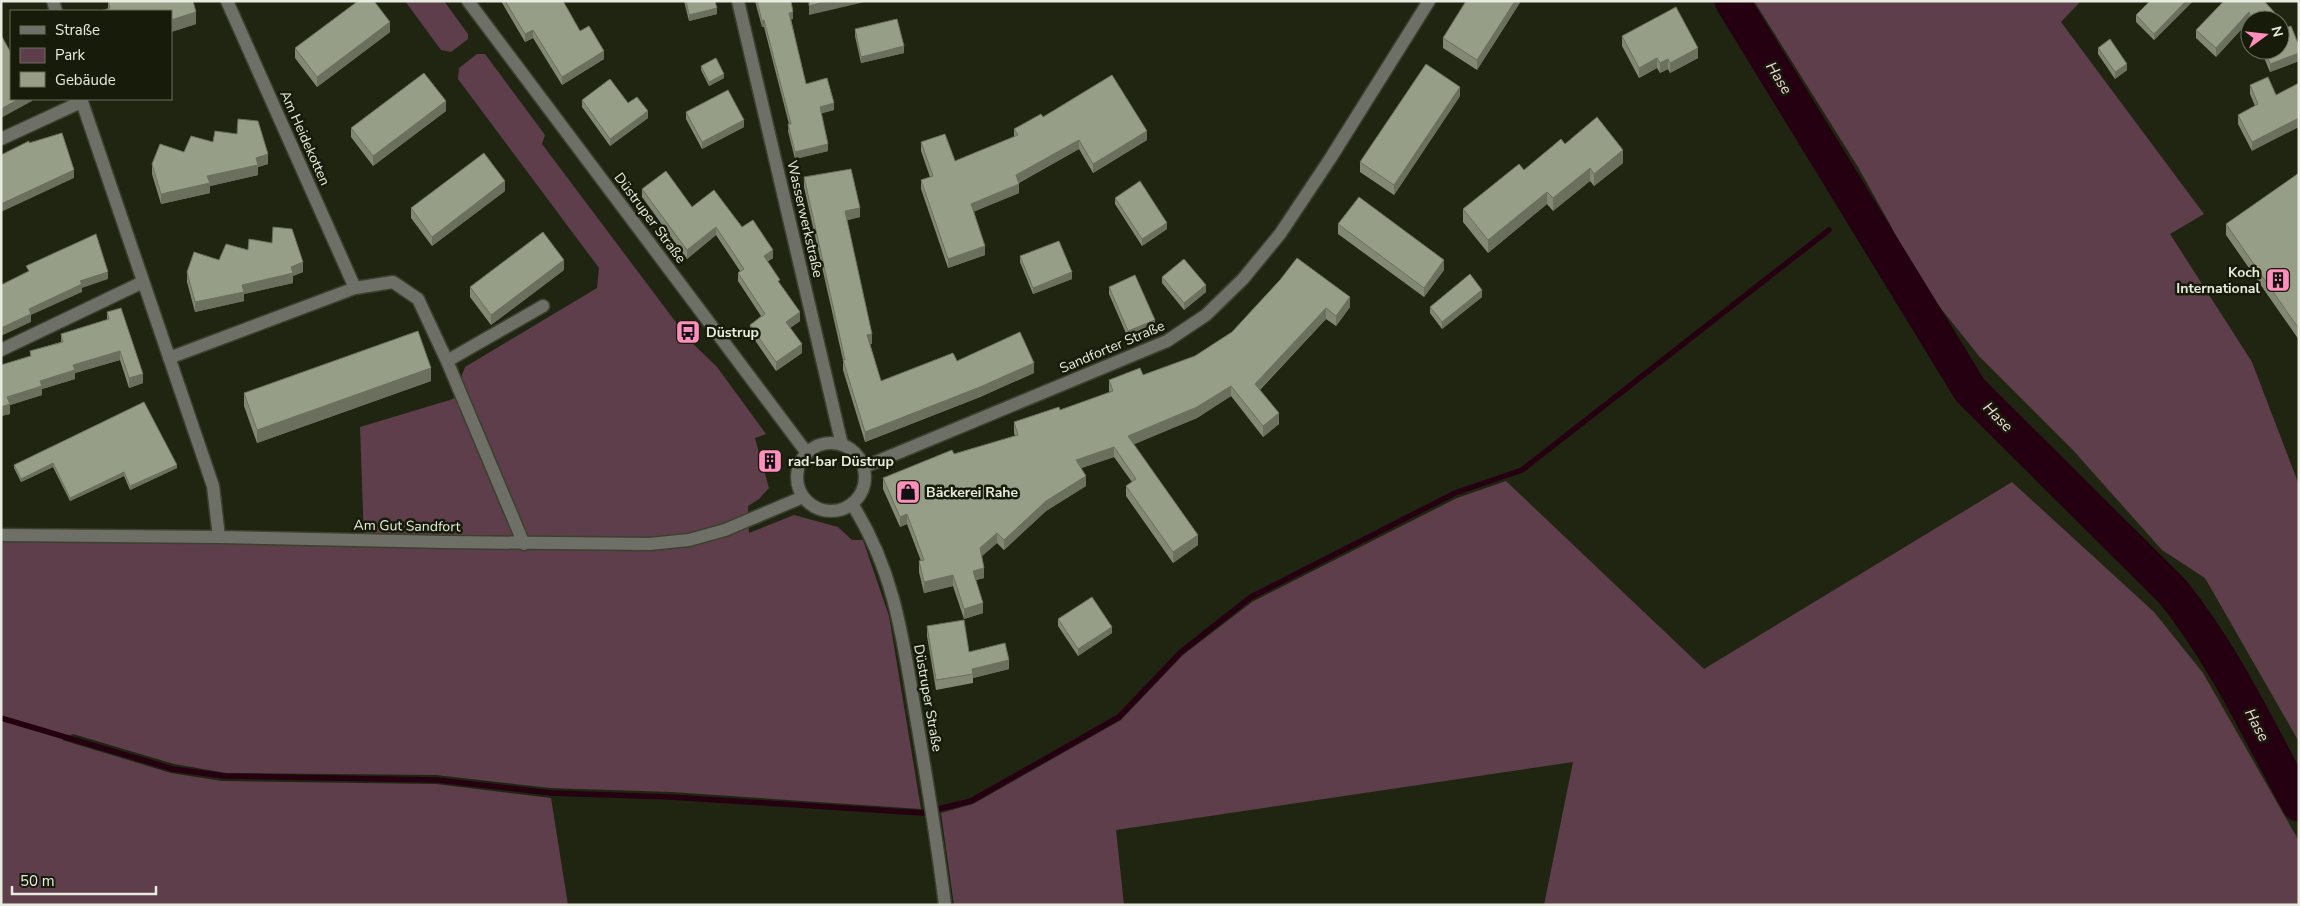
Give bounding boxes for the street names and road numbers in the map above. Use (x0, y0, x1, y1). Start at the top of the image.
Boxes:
street label: Am Heidekotten (276, 87, 334, 189)
street label: Wasserwerkstraße (782, 159, 828, 279)
street label: Düstruper Straße (610, 169, 690, 267)
street label: Sandforter Straße (1056, 316, 1168, 378)
street label: Am Gut Sandfort (353, 516, 461, 536)
street label: Düstruper Straße (909, 643, 947, 753)

